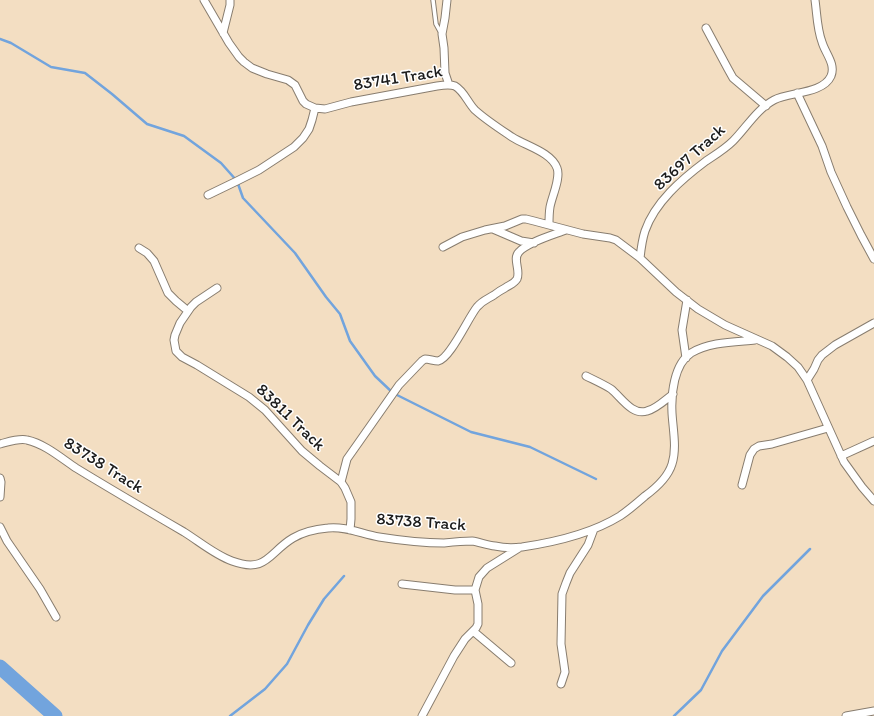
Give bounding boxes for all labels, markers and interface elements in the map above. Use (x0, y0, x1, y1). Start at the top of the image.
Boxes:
street label: 83741 Track (352, 62, 444, 96)
street label: 83697 Track (650, 121, 730, 195)
street label: 83811 Track (251, 380, 329, 456)
street label: 83738 Track (59, 434, 147, 498)
street label: 83738 Track (375, 510, 467, 536)

